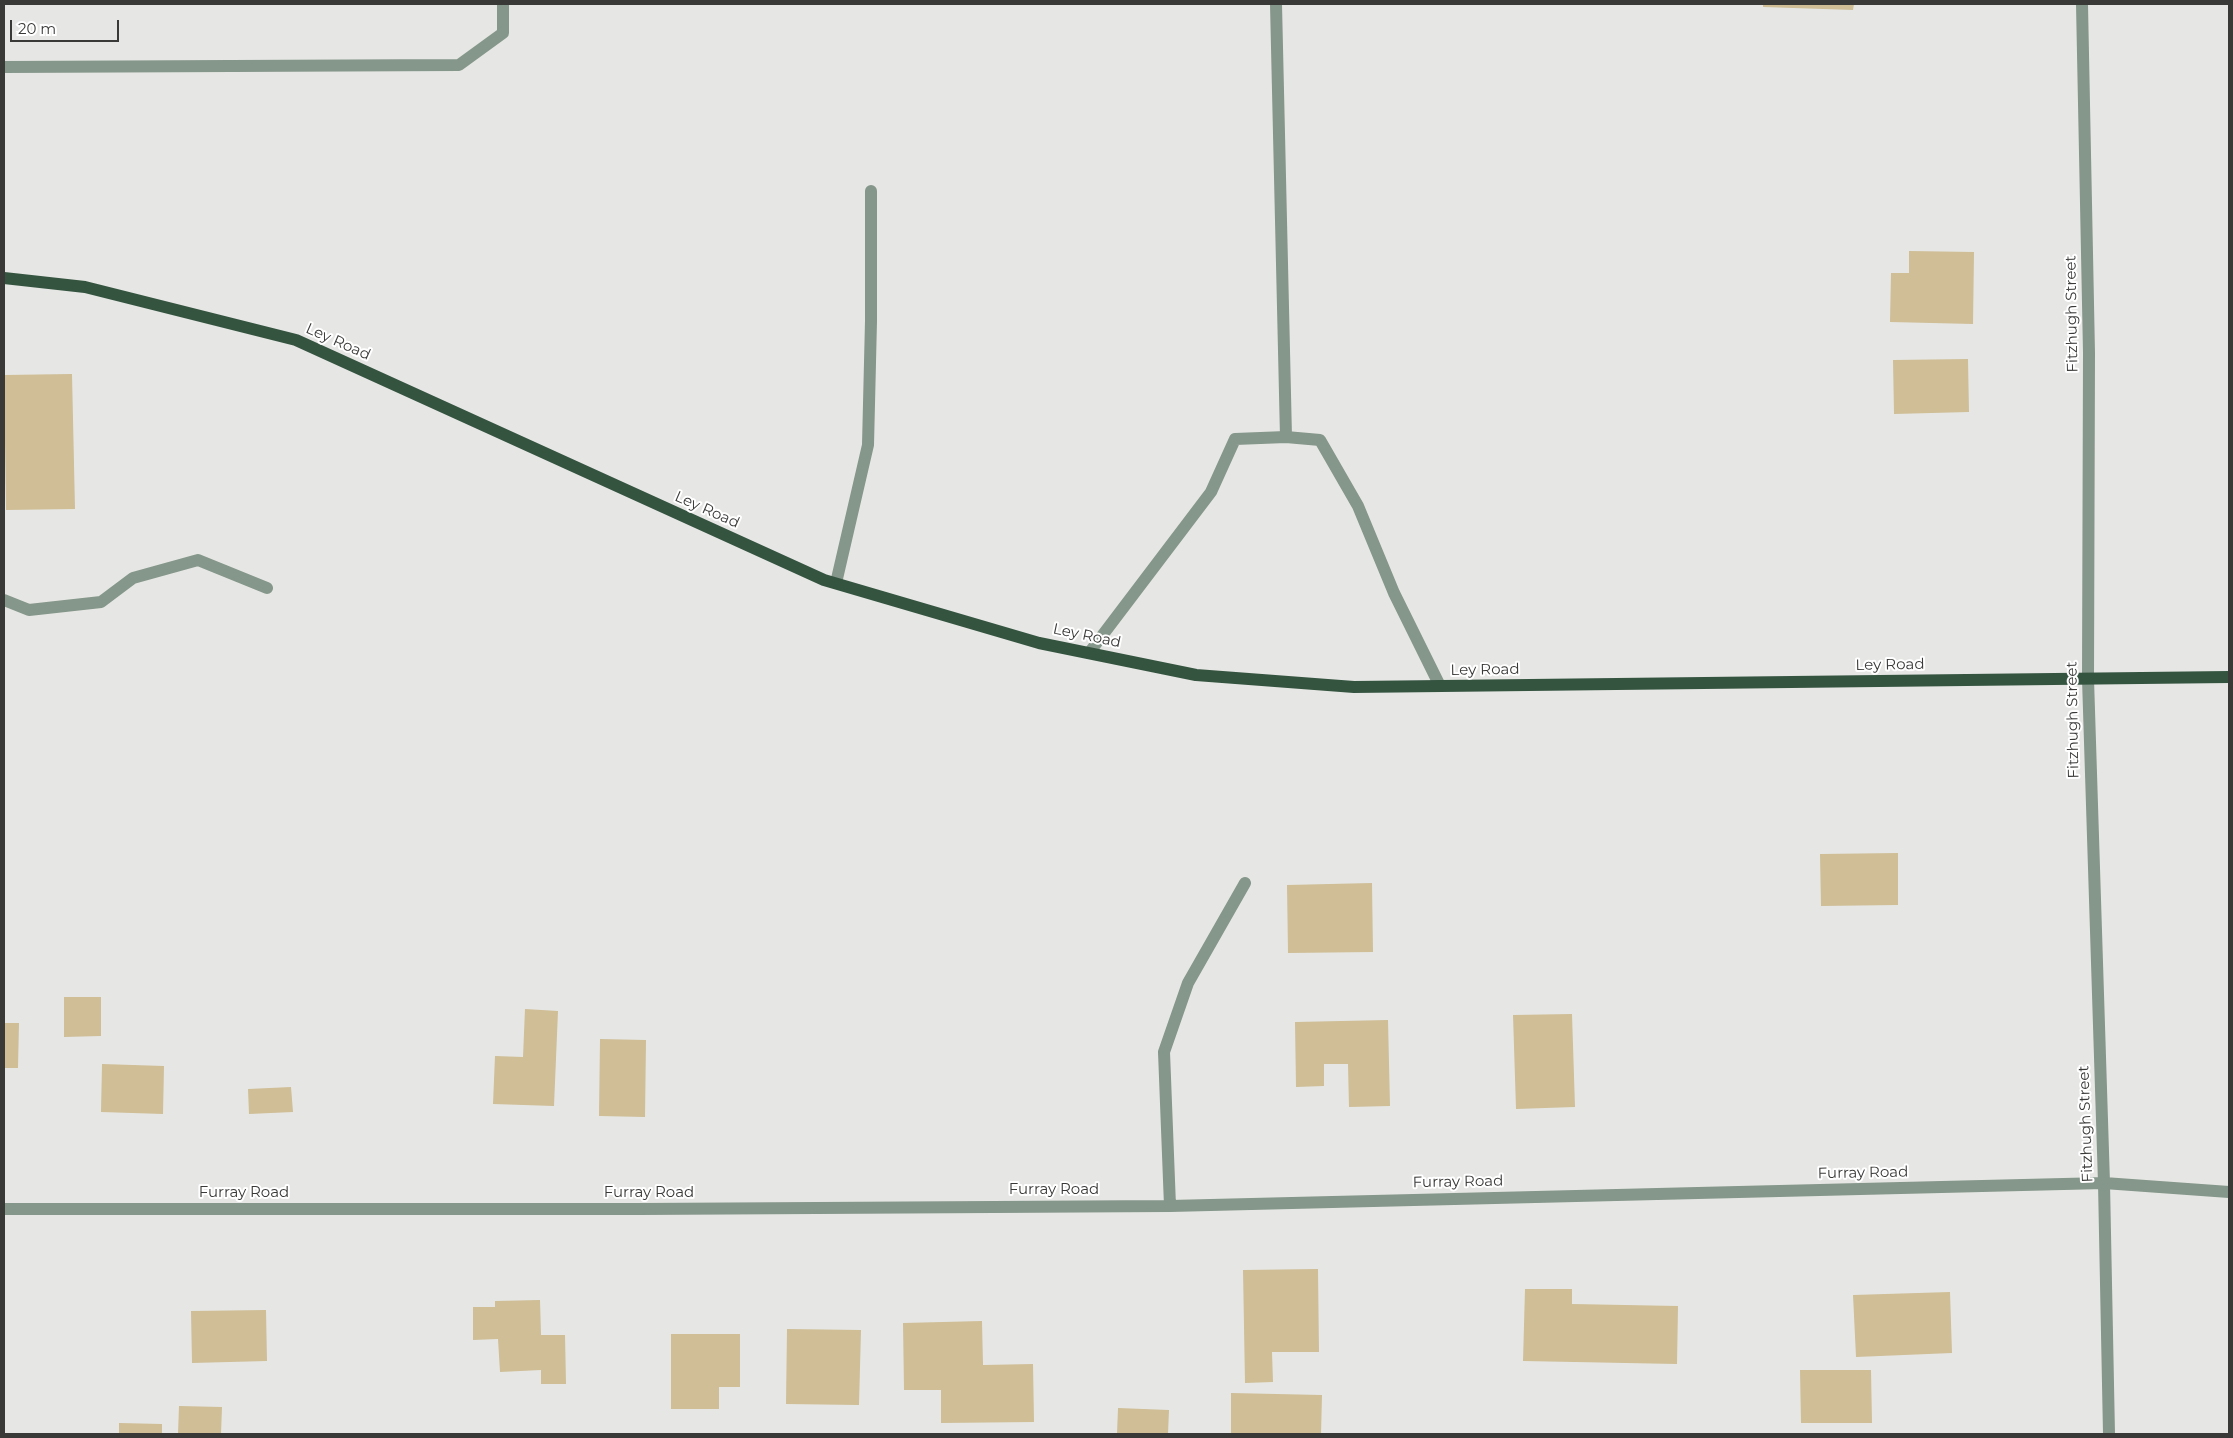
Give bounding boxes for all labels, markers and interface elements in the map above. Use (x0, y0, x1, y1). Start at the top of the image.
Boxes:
scale bar (12, 10, 121, 42)
text: 20 m (18, 19, 56, 38)
street label: Fitzhugh Street (2062, 255, 2082, 373)
street label: Ley Road (303, 320, 373, 364)
street label: Ley Road (672, 488, 742, 532)
street label: Ley Road (1051, 620, 1123, 652)
street label: Ley Road (1855, 655, 1925, 675)
street label: Ley Road (1450, 660, 1520, 680)
street label: Fitzhugh Street (2063, 661, 2083, 779)
street label: Fitzhugh Street (2075, 1065, 2097, 1183)
street label: Furray Road (1818, 1163, 1908, 1183)
street label: Furray Road (1413, 1172, 1503, 1192)
street label: Furray Road (1009, 1181, 1099, 1199)
street label: Furray Road (199, 1184, 289, 1202)
street label: Furray Road (604, 1184, 694, 1202)

